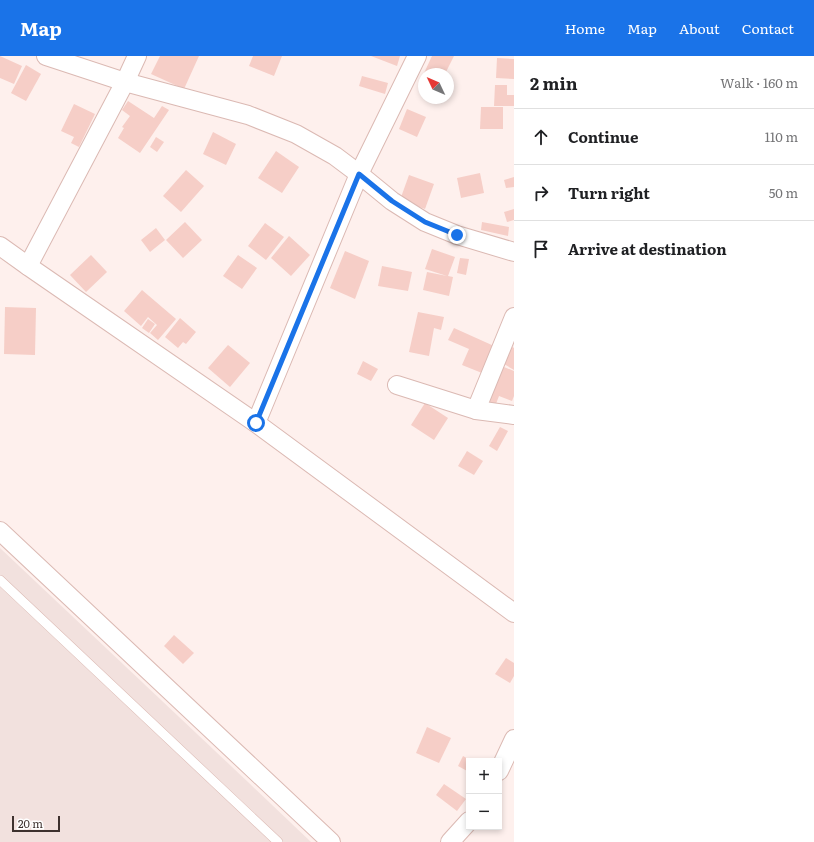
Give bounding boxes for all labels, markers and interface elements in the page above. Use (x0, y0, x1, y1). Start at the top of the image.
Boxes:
text: Map (20, 14, 62, 42)
text: Home (565, 18, 605, 38)
text: Map (627, 18, 657, 38)
text: About (679, 18, 720, 38)
text: Contact (742, 18, 794, 38)
north arrow (418, 68, 454, 104)
text: 2 min (530, 70, 578, 95)
text: Walk · 160 m (720, 73, 798, 92)
text: Continue (568, 125, 638, 148)
icon: ahead (530, 126, 552, 148)
text: 110 m (765, 127, 798, 146)
text: Turn right (568, 181, 650, 204)
icon: right (530, 182, 552, 204)
text: 50 m (769, 183, 798, 202)
route end (448, 226, 466, 244)
text: Arrive at destination (568, 237, 727, 260)
icon: arrive (530, 238, 552, 260)
route start (247, 414, 265, 432)
map controls (466, 758, 502, 830)
button: + (466, 758, 502, 794)
button: − (466, 794, 502, 830)
scale bar (12, 814, 60, 833)
text: 20 m (18, 815, 43, 831)

